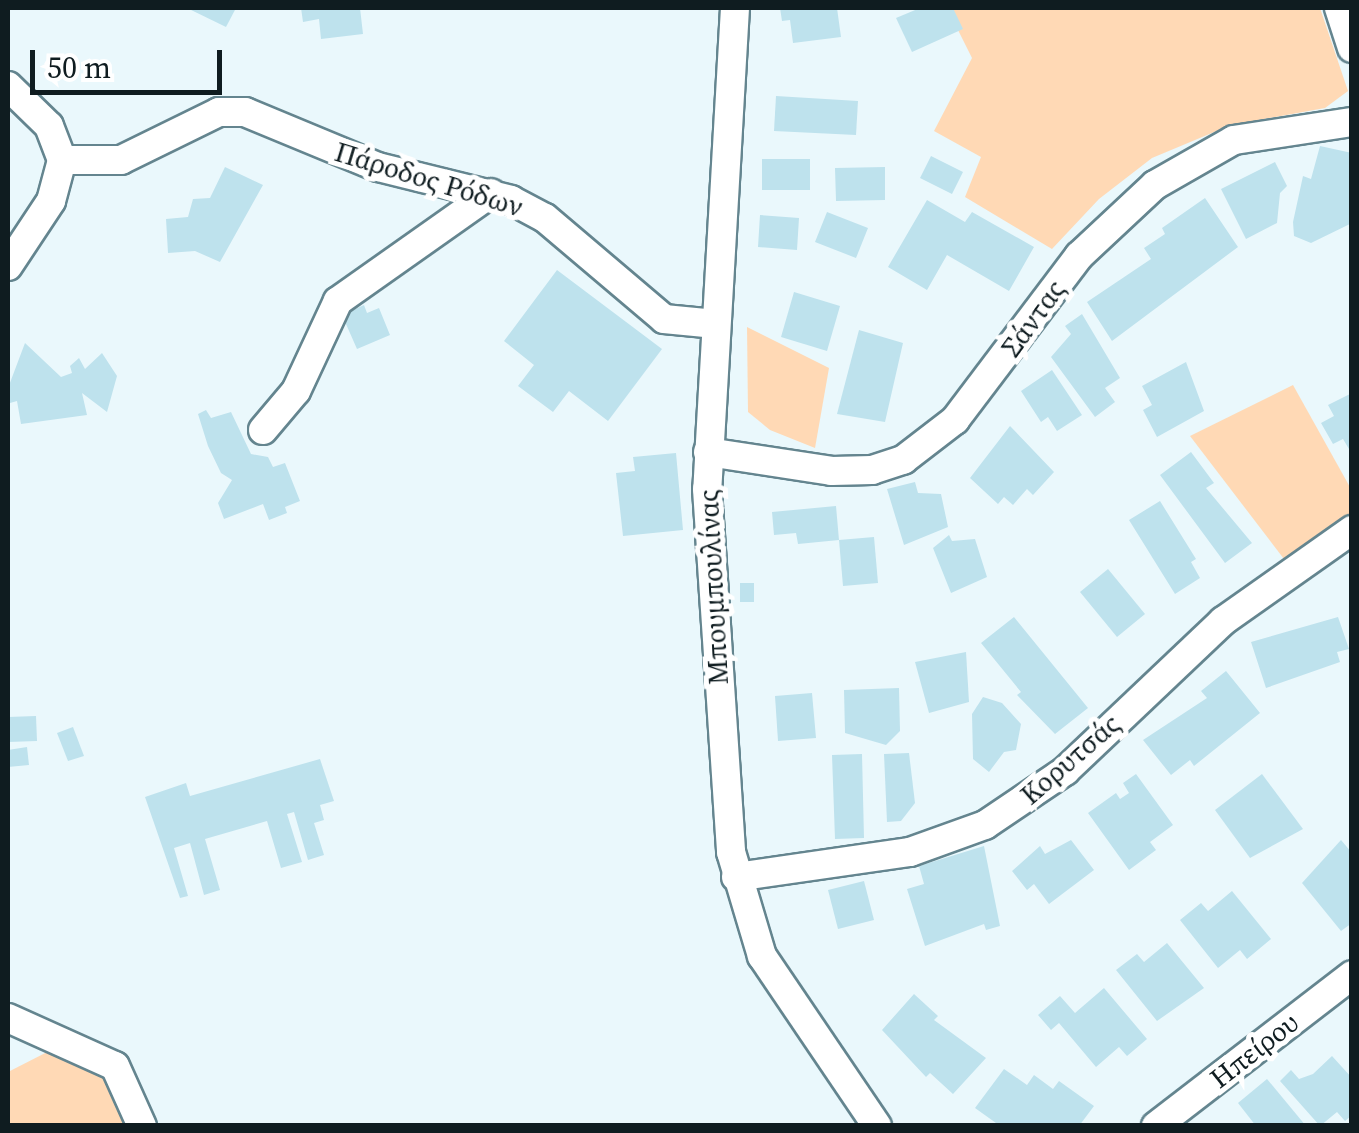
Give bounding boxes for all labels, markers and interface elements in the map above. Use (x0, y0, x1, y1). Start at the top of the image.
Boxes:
scale bar (35, 30, 228, 92)
text: 50 m (47, 47, 111, 88)
street label: Πάροδος Ρόδων (331, 134, 527, 224)
street label: Σάντας (994, 273, 1072, 363)
street label: Μπουμπουλίνας (691, 488, 735, 686)
street label: Κορυτσάς (1013, 707, 1127, 811)
street label: Ηπείρου (1203, 1005, 1305, 1095)

